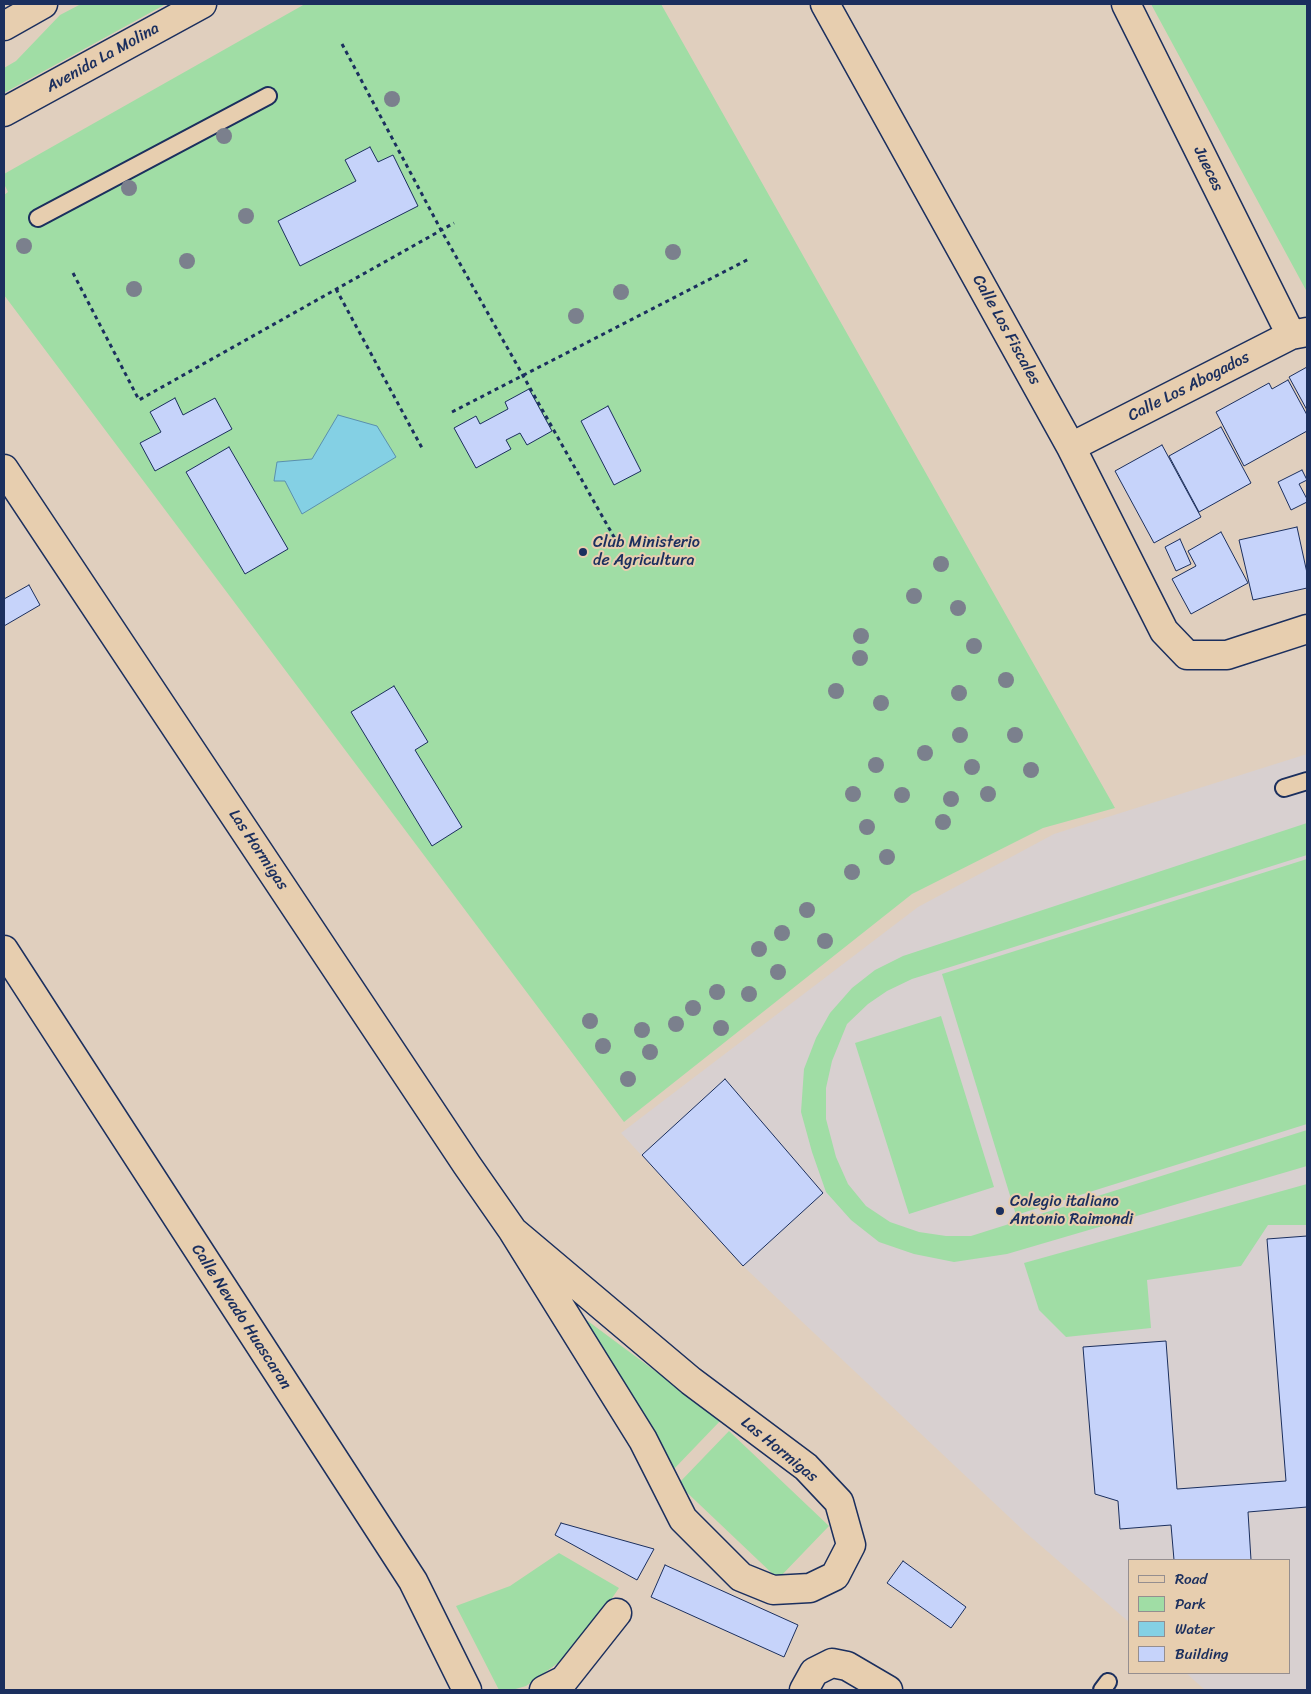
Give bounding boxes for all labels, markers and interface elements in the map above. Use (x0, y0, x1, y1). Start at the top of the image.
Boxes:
street label: Avenida La Molina (43, 19, 163, 97)
street label: Jueces (1189, 144, 1227, 194)
street label: Calle Los Fiscales (968, 272, 1044, 388)
street label: Calle Los Abogados (1125, 348, 1253, 426)
place label: Club Ministerio de Agricultura (593, 533, 700, 571)
marker: Club Ministerio de Agricultura (577, 546, 589, 558)
street label: Las Hormigas (224, 806, 292, 894)
place label: Colegio italiano Antonio Raimondi (1010, 1192, 1133, 1230)
marker: Colegio italiano Antonio Raimondi (994, 1205, 1006, 1217)
street label: Calle Nevado Huascaran (187, 1241, 295, 1393)
street label: Las Hormigas (737, 1413, 821, 1487)
legend (1128, 1559, 1291, 1674)
text: Road (1175, 1566, 1207, 1592)
text: Park (1175, 1591, 1206, 1617)
text: Water (1175, 1616, 1215, 1642)
text: Building (1175, 1641, 1229, 1667)

